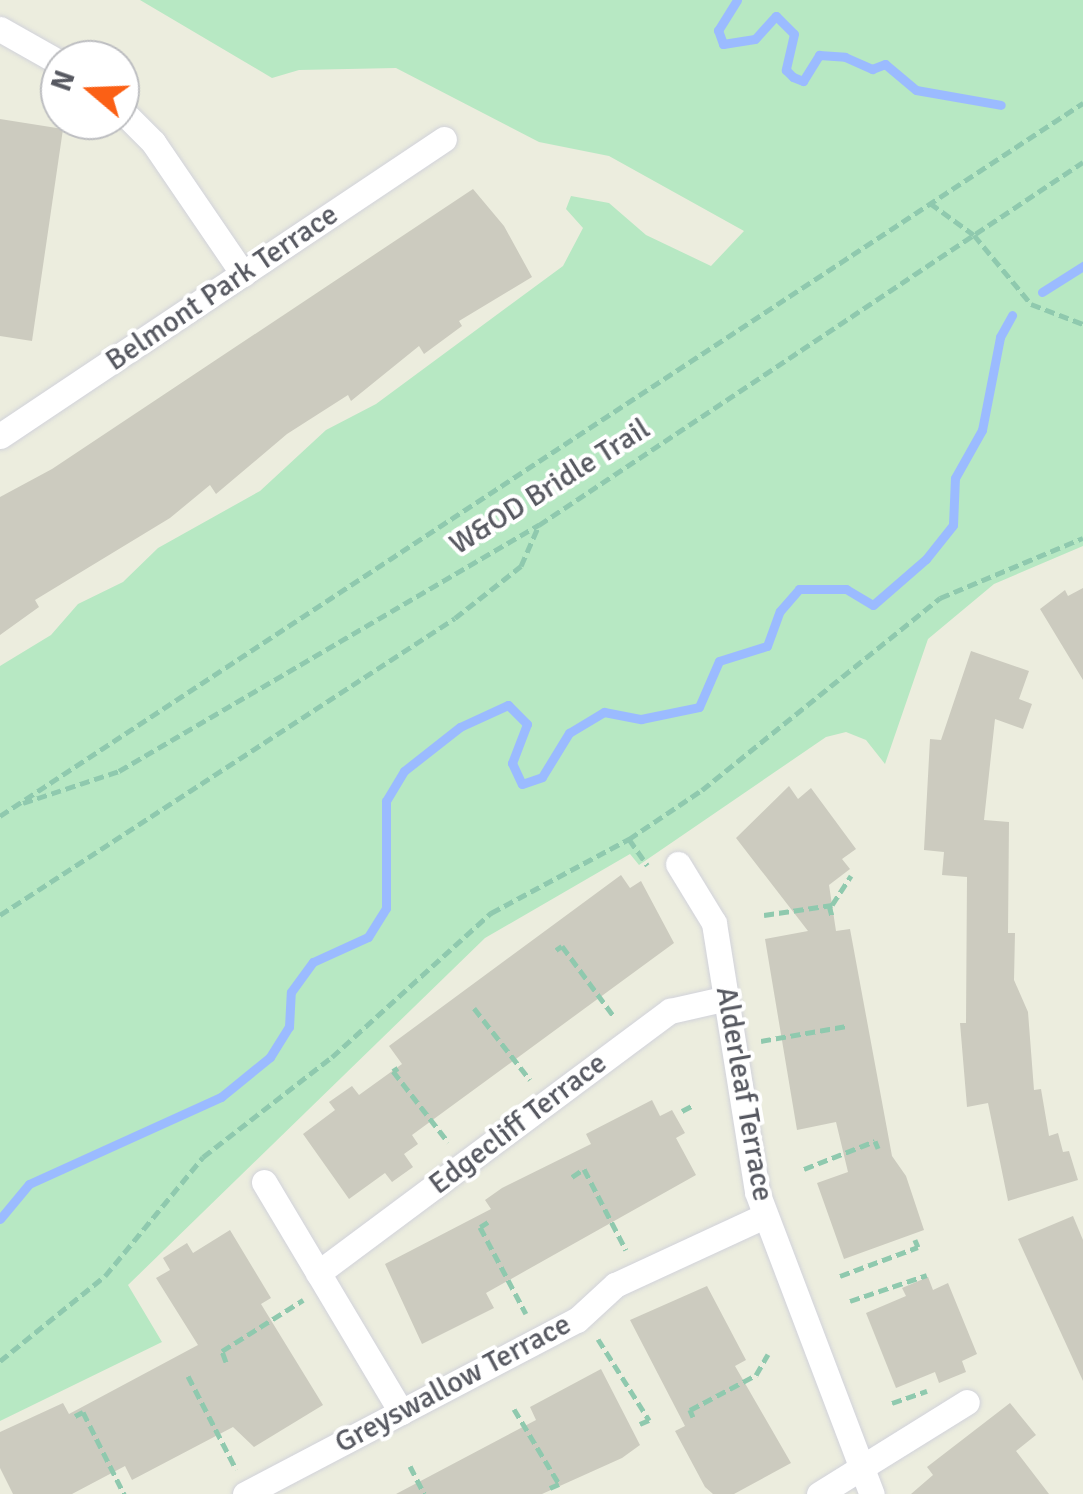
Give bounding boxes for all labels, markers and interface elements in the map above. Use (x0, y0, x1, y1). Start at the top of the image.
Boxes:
north arrow (40, 40, 140, 140)
text: N (44, 66, 83, 96)
street label: Belmont Park Terrace (99, 197, 345, 379)
street label: W&OD Bridle Trail (443, 411, 657, 563)
street label: Alderleaf Terrace (707, 984, 781, 1204)
street label: Edgecliff Terrace (422, 1045, 614, 1203)
street label: Greyswallow Terrace (329, 1307, 577, 1461)

